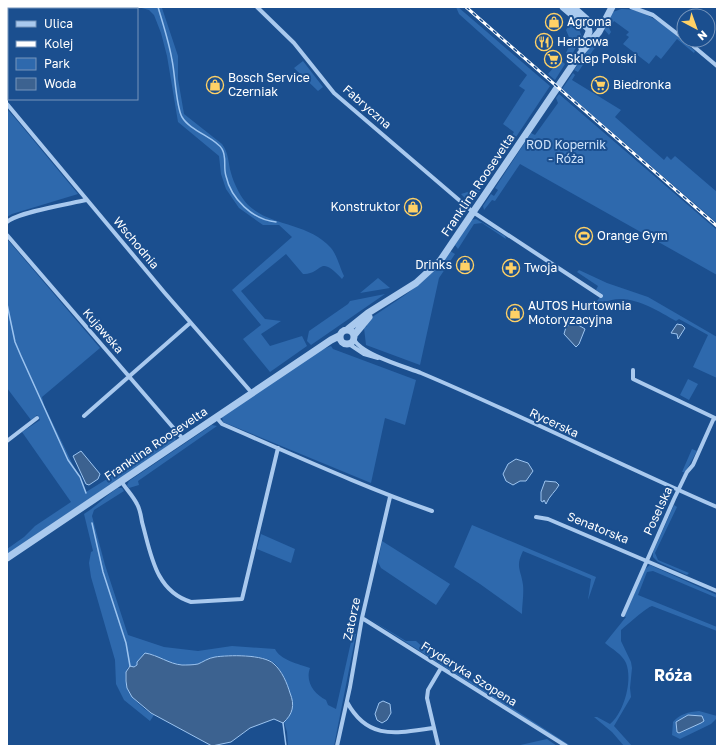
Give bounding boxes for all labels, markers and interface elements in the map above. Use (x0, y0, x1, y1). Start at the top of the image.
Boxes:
legend (8, 8, 138, 100)
north arrow (676, 8, 716, 48)
shop icon: Agroma (544, 12, 564, 32)
place label: Agroma (567, 14, 611, 29)
text: Ulica (44, 16, 73, 31)
text: N (695, 28, 710, 44)
restaurant icon: Herbowa (534, 32, 554, 52)
place label: Herbowa (557, 34, 608, 49)
text: Kolej (44, 36, 73, 51)
supermarket icon: Sklep Polski (543, 49, 563, 69)
place label: Sklep Polski (566, 51, 637, 66)
text: Park (44, 56, 70, 71)
place label: Bosch Service Czerniak (228, 70, 310, 99)
shop icon: Bosch Service Czerniak (205, 75, 225, 95)
supermarket icon: Biedronka (590, 75, 610, 95)
text: Woda (44, 76, 76, 91)
place label: Biedronka (613, 77, 671, 92)
street label: Fabryczna (340, 81, 395, 132)
street label: Franklina Roosevelta (438, 130, 518, 239)
park label: ROD Kopernik - Róża (526, 137, 606, 166)
shop icon: Konstruktor (403, 197, 423, 217)
place label: Konstruktor (331, 199, 400, 214)
street label: Wschodnia (110, 214, 163, 272)
sports icon: Orange Gym (574, 226, 594, 246)
place label: Orange Gym (597, 228, 668, 243)
shop icon: Drinks (455, 255, 475, 275)
place label: Drinks (415, 257, 452, 272)
pharmacy icon: Twoja (501, 258, 521, 278)
place label: Twoja (524, 260, 557, 275)
place label: AUTOS Hurtownia Motoryzacyjna (528, 298, 631, 327)
shop icon: AUTOS Hurtownia Motoryzacyjna (505, 303, 525, 323)
street label: Kujawska (80, 305, 127, 356)
street label: Franklina Roosevelta (101, 404, 210, 484)
street label: Rycerska (527, 405, 581, 440)
street label: Poselska (640, 484, 675, 537)
street label: Senatorska (565, 508, 631, 547)
street label: Zatorze (340, 596, 363, 642)
street label: Fryderyka Szopena (418, 638, 520, 709)
district label: Róża (654, 665, 692, 685)

